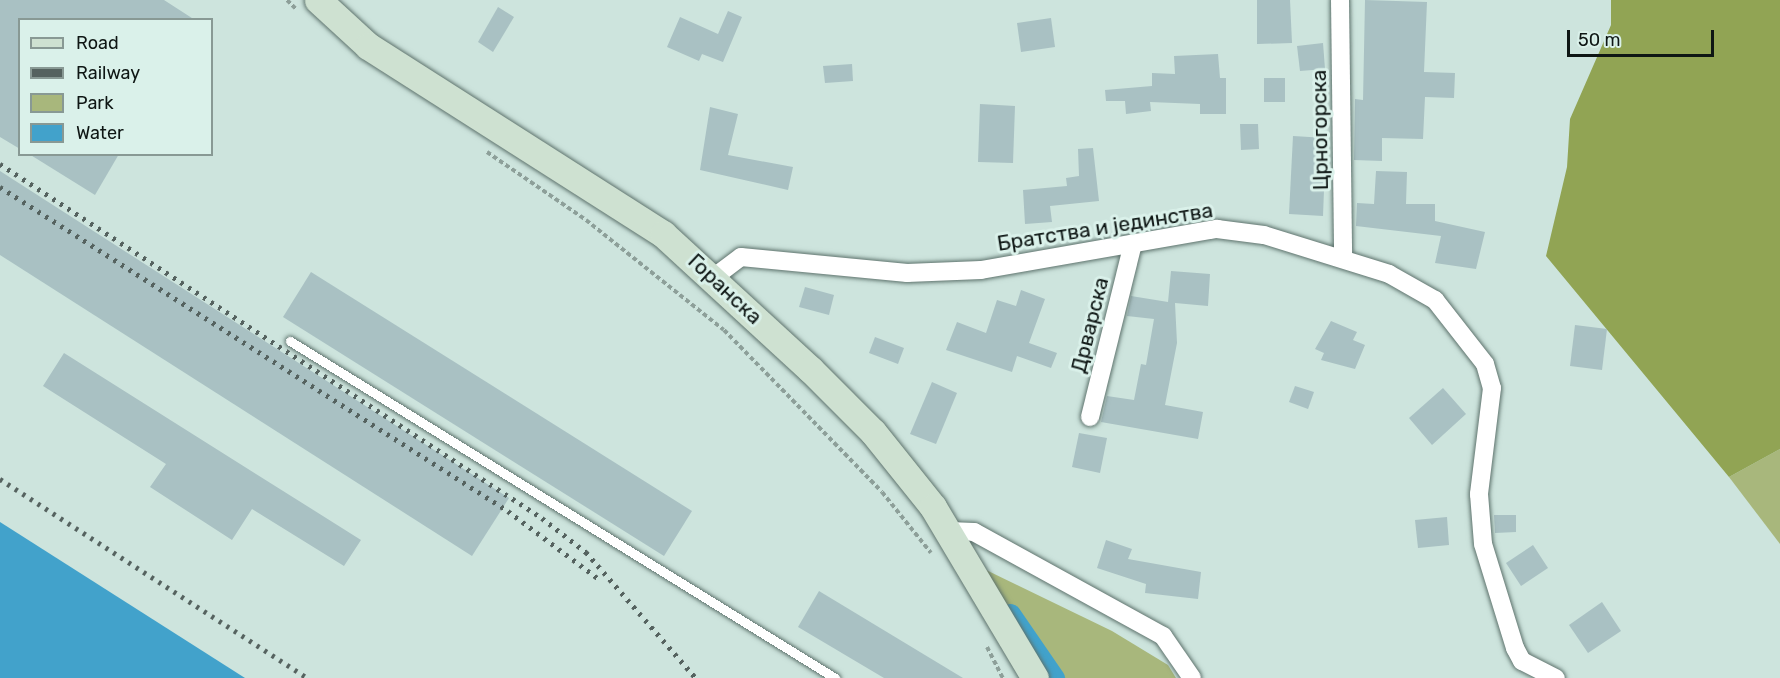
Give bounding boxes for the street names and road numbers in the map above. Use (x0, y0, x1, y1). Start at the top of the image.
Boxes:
street label: Црногорска (1306, 69, 1334, 191)
street label: Братства и јединства (995, 197, 1215, 257)
street label: Горанска (683, 248, 767, 330)
street label: Дрварска (1066, 275, 1114, 375)

